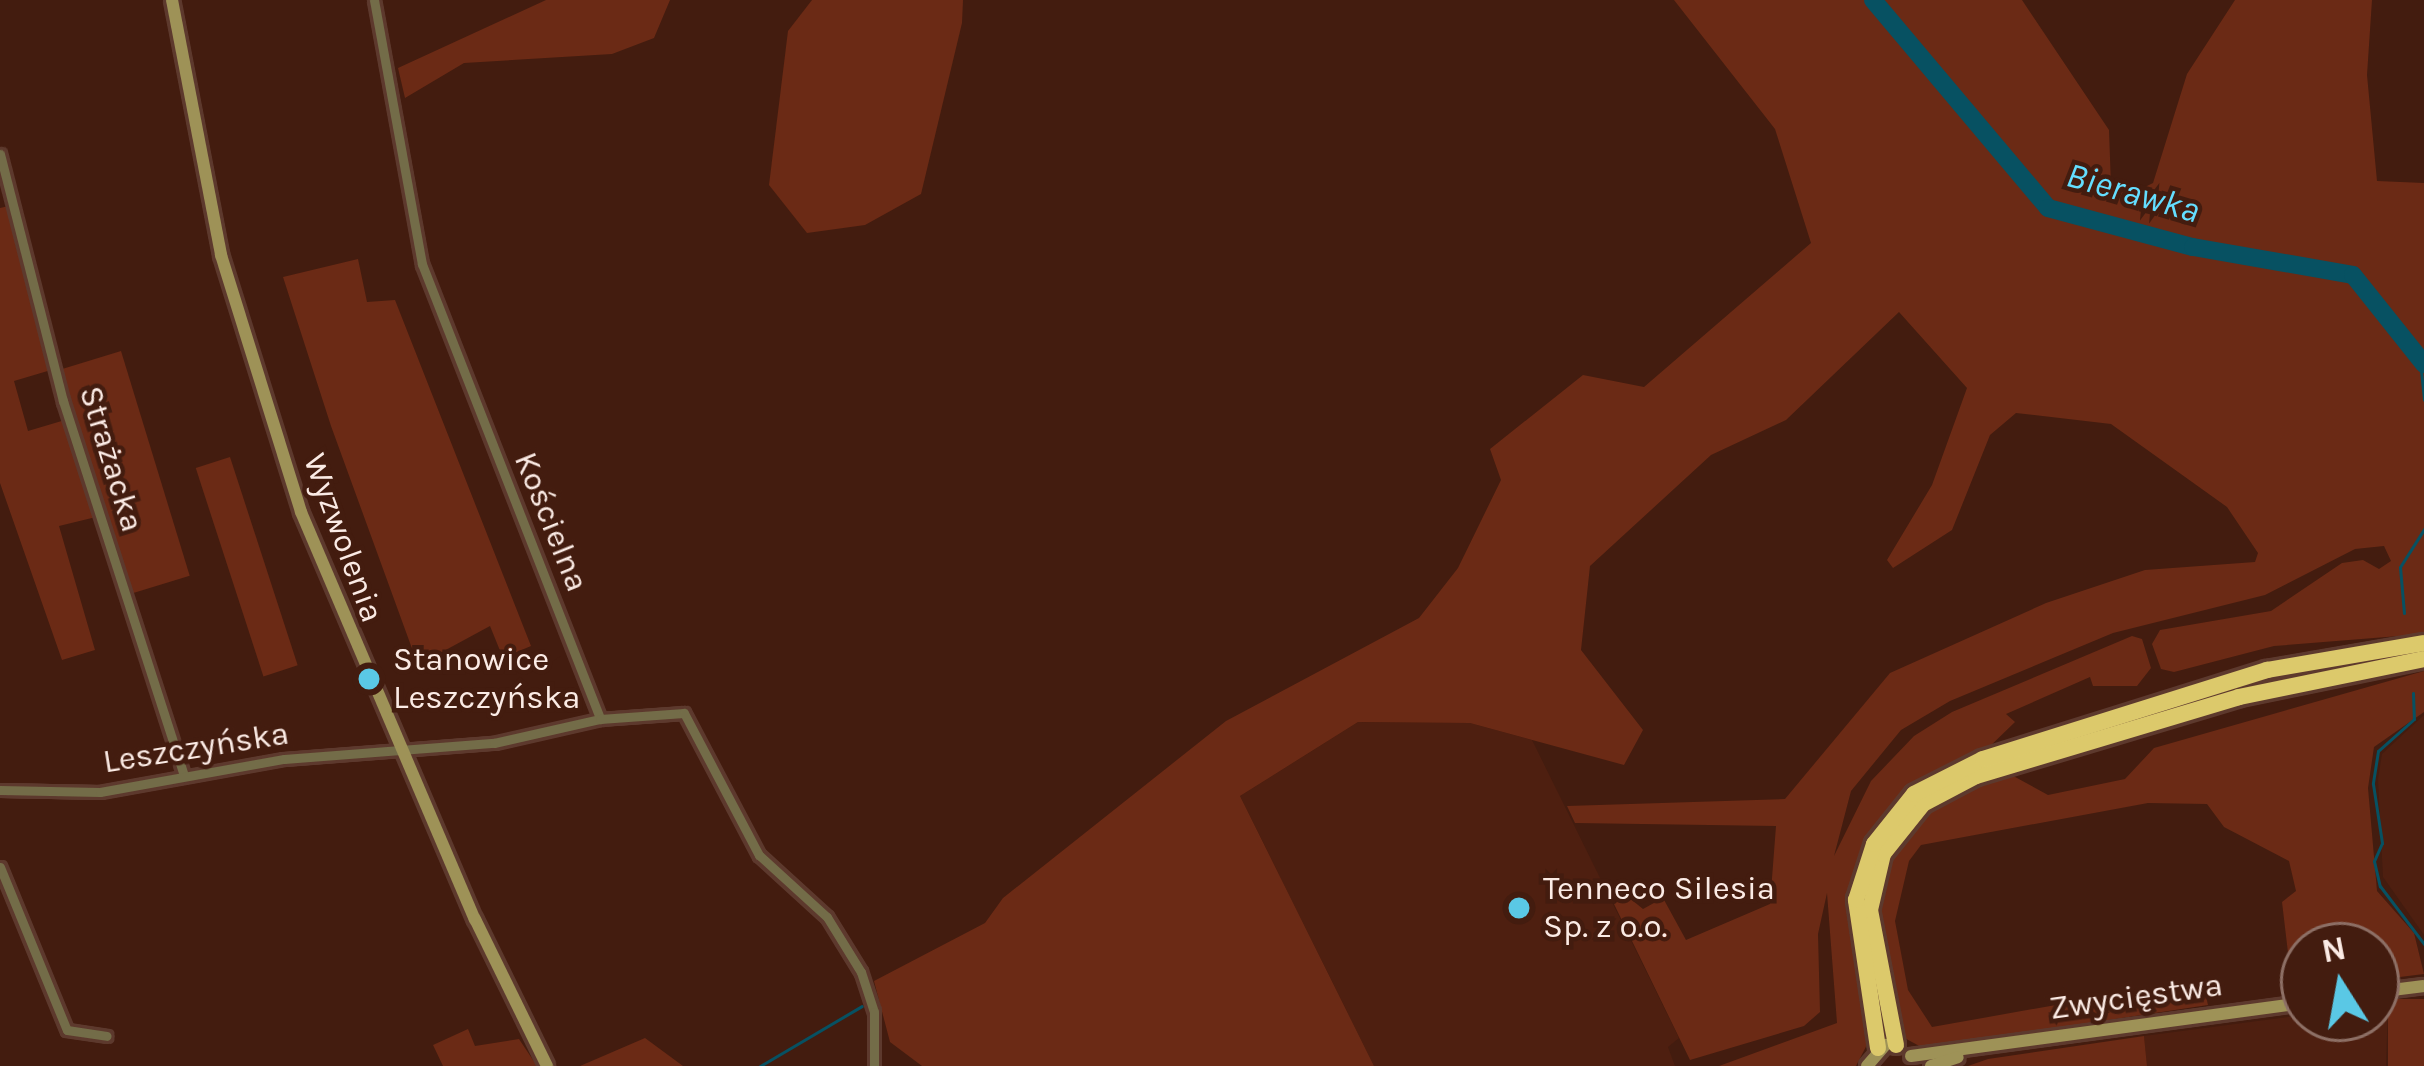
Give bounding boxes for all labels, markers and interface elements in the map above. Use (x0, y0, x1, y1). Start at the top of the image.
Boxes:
water label: Bierawka (2061, 153, 2205, 233)
street label: Strażacka (70, 381, 152, 537)
street label: Kościelna (505, 447, 597, 597)
street label: Wyzwolenia (294, 448, 392, 628)
place label: Stanowice Leszczyńska (393, 640, 580, 718)
marker: Stanowice Leszczyńska (356, 666, 382, 692)
street label: Leszczyńska (100, 714, 292, 782)
place label: Tenneco Silesia Sp. z o.o. (1543, 869, 1775, 947)
marker: Tenneco Silesia Sp. z o.o. (1506, 895, 1532, 921)
north arrow (2280, 922, 2400, 1042)
text: N (2318, 929, 2349, 971)
street label: Zwycięstwa (2047, 965, 2225, 1029)

